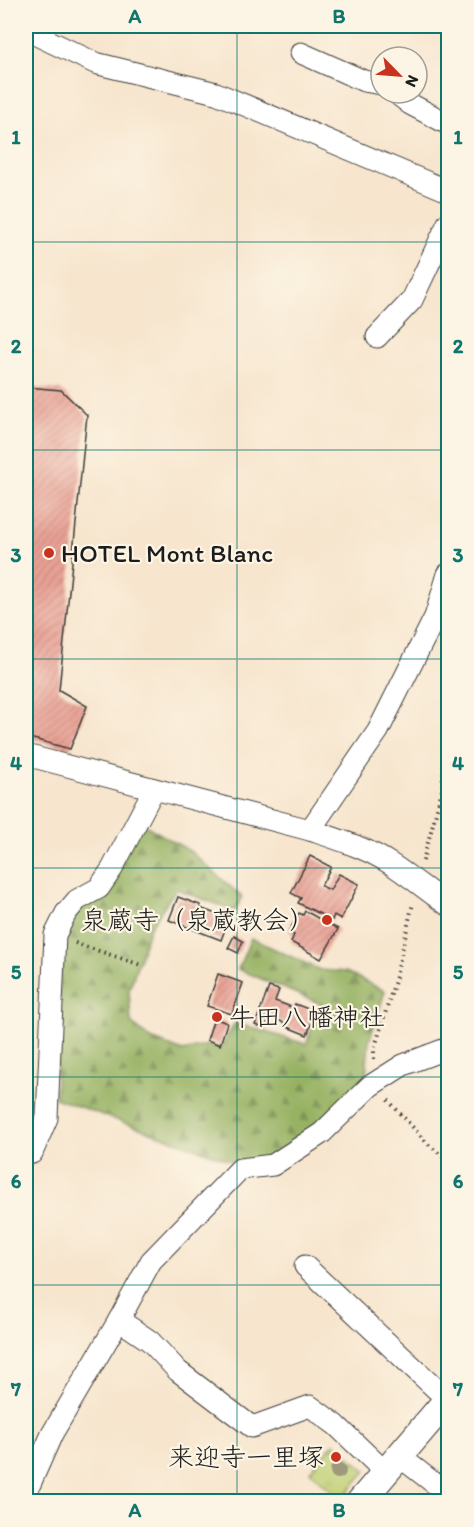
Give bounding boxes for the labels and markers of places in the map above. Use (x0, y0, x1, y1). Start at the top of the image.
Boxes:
place label: HOTEL Mont Blanc (61, 537, 273, 569)
marker: HOTEL Mont Blanc (42, 546, 56, 560)
place label: 泉蔵寺（泉蔵教会） (81, 904, 315, 936)
marker: 泉蔵寺（泉蔵教会） (320, 913, 334, 927)
place label: 牛田八幡神社 (229, 1001, 385, 1033)
marker: 牛田八幡神社 (210, 1010, 224, 1024)
place label: 来迎寺一里塚 (168, 1441, 324, 1473)
marker: 来迎寺一里塚 (329, 1450, 343, 1464)

